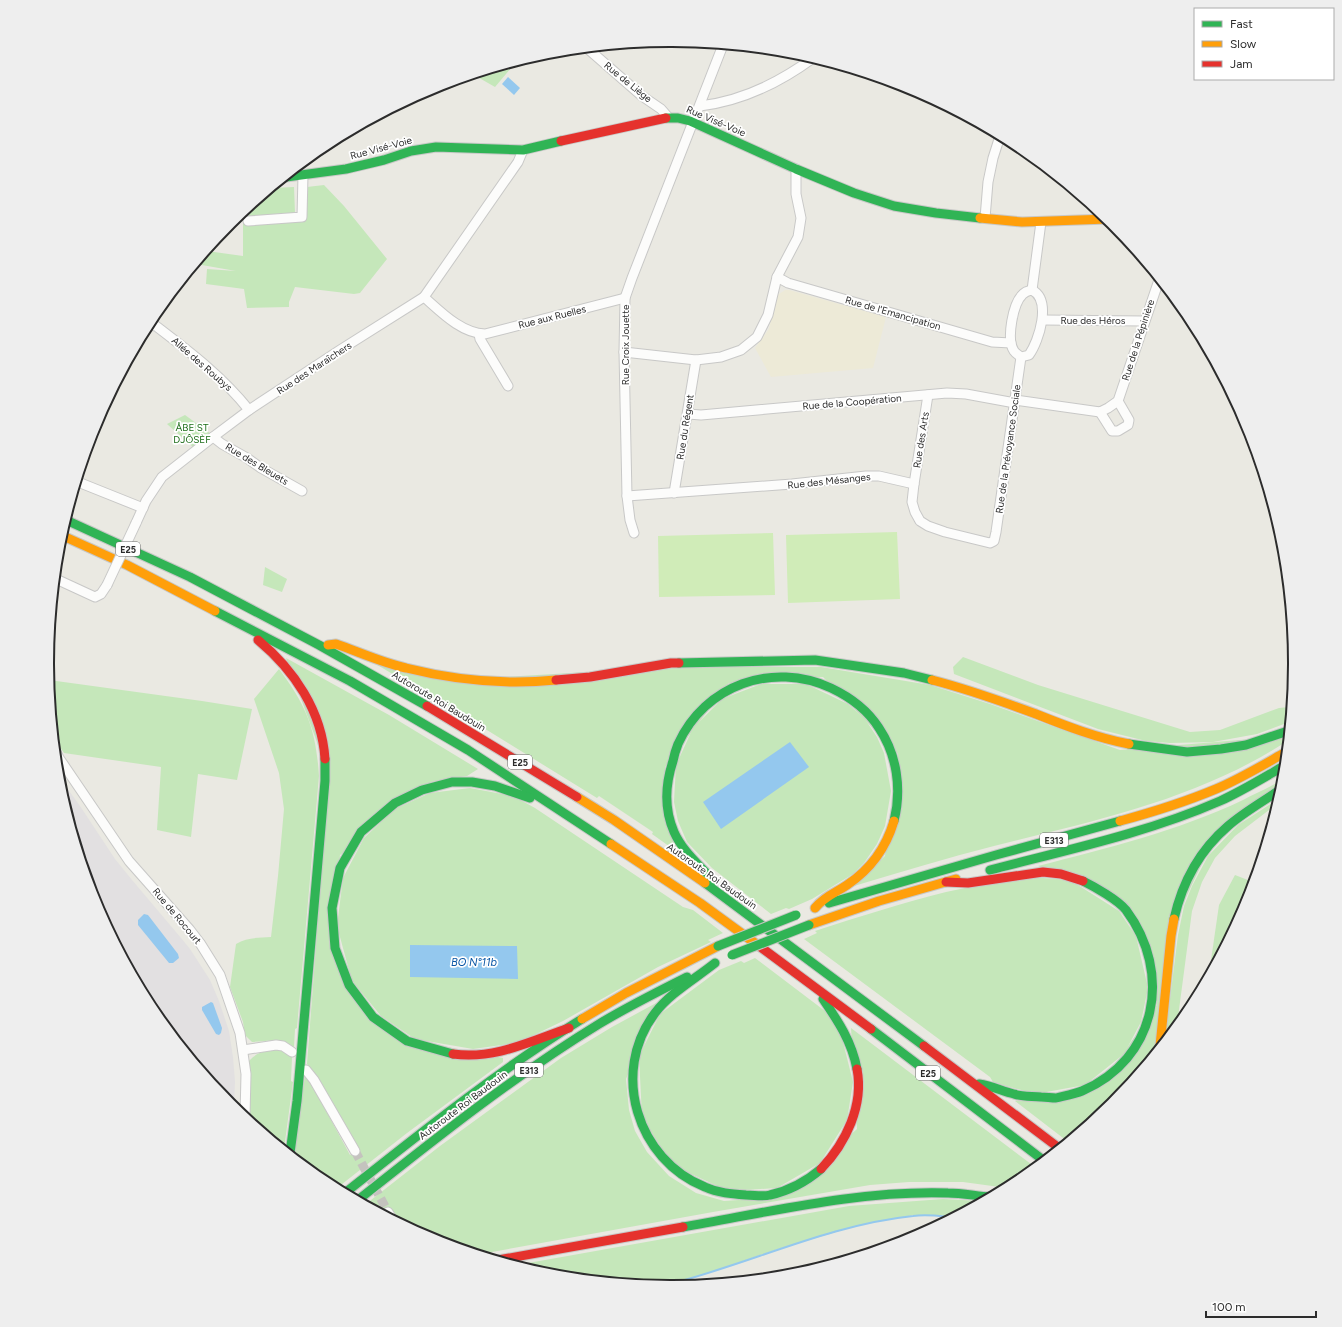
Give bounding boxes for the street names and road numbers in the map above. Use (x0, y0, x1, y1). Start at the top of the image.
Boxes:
street label: Rue de Liège (601, 59, 655, 106)
street label: Rue Visé-Voie (684, 103, 748, 140)
street label: Rue Visé-Voie (349, 133, 414, 162)
street label: Rue de l'Emancipation (844, 293, 943, 333)
street label: Rue de la Pépinière (1119, 297, 1157, 382)
street label: Rue aux Ruelles (517, 302, 588, 332)
street label: Rue Croix Jouette (619, 304, 632, 385)
street label: Rue des Héros (1060, 314, 1126, 327)
street label: Allée des Roubys (169, 334, 235, 394)
street label: Rue des Maraîchers (274, 339, 354, 397)
street label: Rue de la Prévoyance Sociale (993, 383, 1024, 514)
street label: Rue de la Coopération (802, 391, 903, 413)
street label: Rue du Régent (673, 393, 697, 461)
street label: Rue des Arts (910, 411, 932, 469)
street label: Rue des Bleuets (223, 440, 291, 488)
street label: Rue des Mésanges (787, 470, 872, 492)
road number: E25 (116, 542, 140, 556)
street label: Autoroute Roi Baudouin (390, 668, 489, 734)
road number: E25 (508, 755, 532, 769)
road number: E313 (1040, 833, 1068, 847)
street label: Autoroute Roi Baudouin (664, 840, 760, 912)
street label: Rue de Rocourt (150, 885, 204, 947)
road number: E313 (515, 1063, 543, 1077)
road number: E25 (916, 1066, 940, 1080)
street label: Autoroute Roi Baudouin (416, 1067, 510, 1142)

